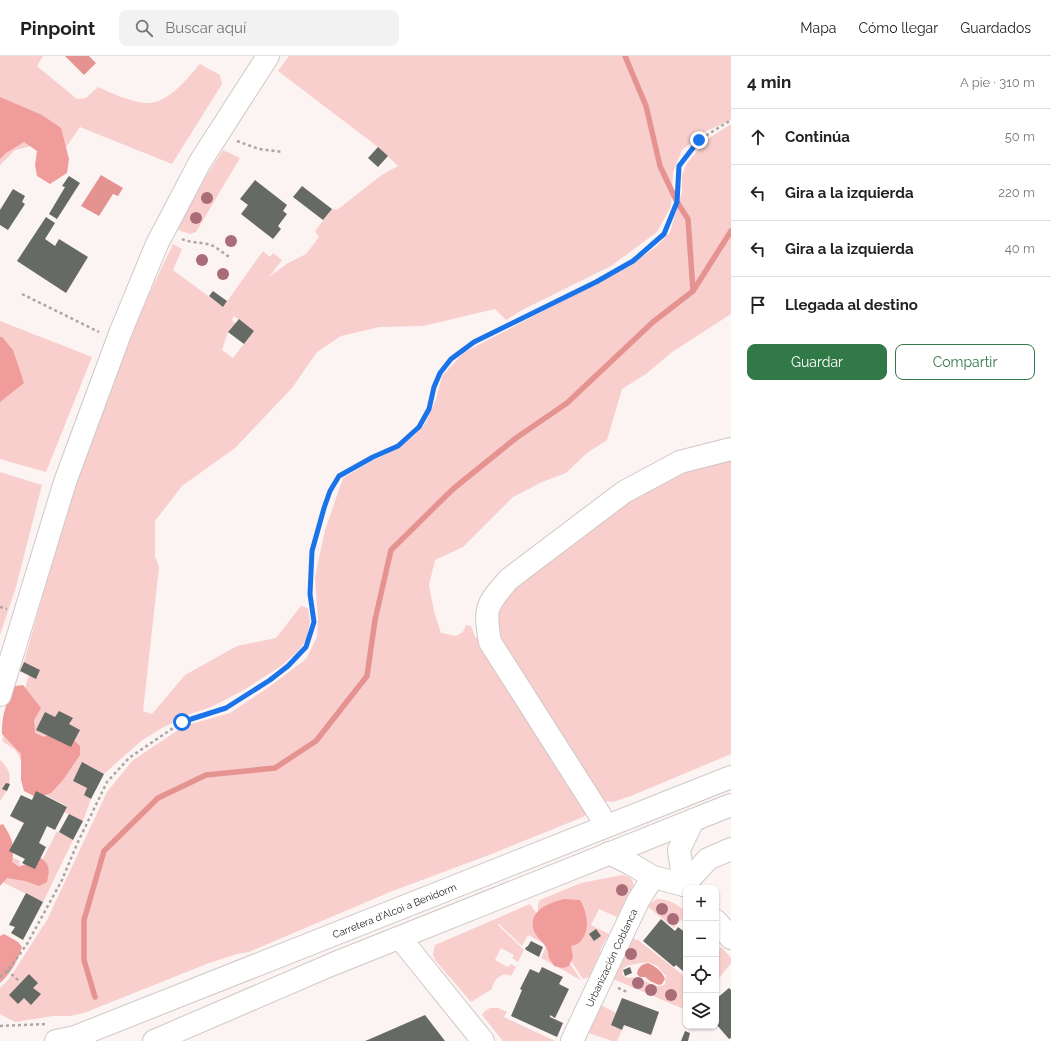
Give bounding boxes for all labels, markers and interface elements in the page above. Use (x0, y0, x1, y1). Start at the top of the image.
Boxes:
search box (119, 10, 399, 46)
text: Pinpoint (20, 17, 95, 39)
icon: search (133, 17, 155, 39)
text: Buscar aquí (165, 19, 246, 37)
text: Mapa (800, 20, 836, 36)
text: Cómo llegar (858, 20, 938, 36)
text: Guardados (960, 20, 1031, 36)
text: 4 min (747, 72, 791, 92)
text: A pie · 310 m (960, 75, 1035, 90)
icon: ahead (747, 126, 769, 148)
text: Continúa (785, 128, 850, 146)
text: 50 m (1005, 129, 1035, 144)
route end (690, 131, 708, 149)
icon: left (747, 182, 769, 204)
text: Gira a la izquierda (785, 184, 914, 202)
text: 220 m (998, 185, 1035, 200)
icon: left (747, 238, 769, 260)
text: Gira a la izquierda (785, 240, 914, 258)
text: 40 m (1005, 241, 1035, 256)
icon: arrive (747, 294, 769, 316)
text: Llegada al destino (785, 296, 918, 314)
button: Guardar (747, 344, 887, 380)
button: Compartir (895, 344, 1035, 380)
route start (173, 713, 191, 731)
street label: Carretera d'Alcoi a Benidorm (331, 881, 458, 940)
map controls (683, 885, 719, 1029)
button: + (683, 885, 719, 921)
street label: Urbanización Coblanca (584, 907, 639, 1009)
button: − (683, 921, 719, 957)
button: locate (683, 957, 719, 993)
button: layers (683, 993, 719, 1029)

